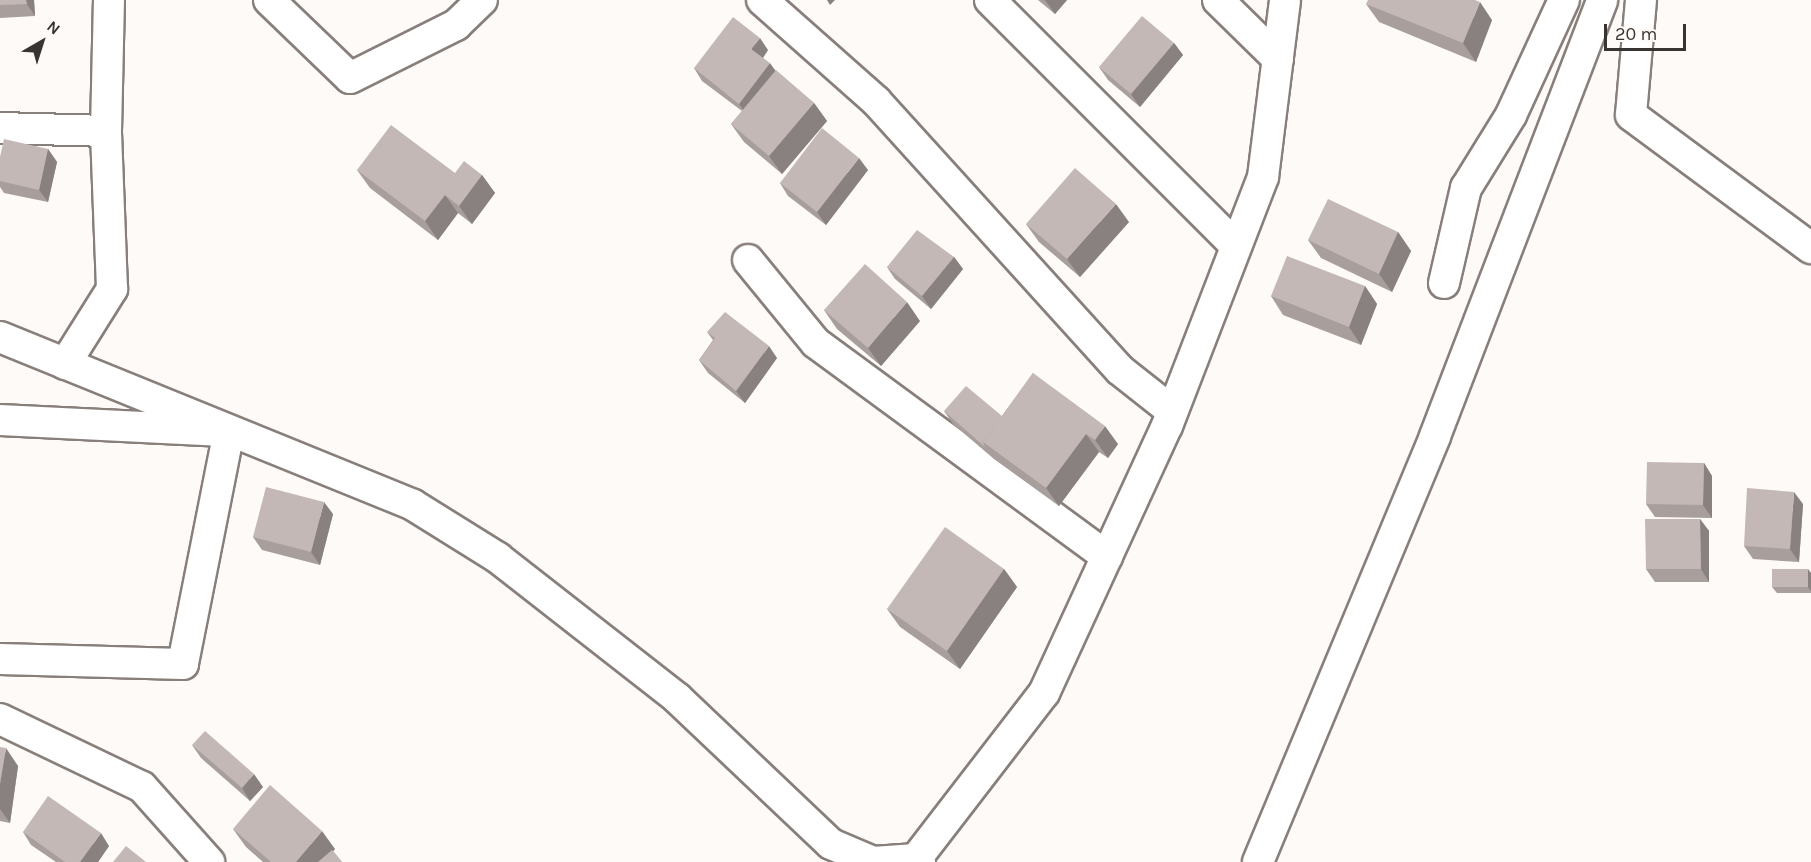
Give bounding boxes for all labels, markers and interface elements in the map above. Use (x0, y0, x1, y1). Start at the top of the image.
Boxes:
north arrow (12, 12, 72, 72)
scale bar (1607, 12, 1690, 50)
text: N (43, 17, 64, 39)
text: 20 m (1615, 23, 1657, 45)

